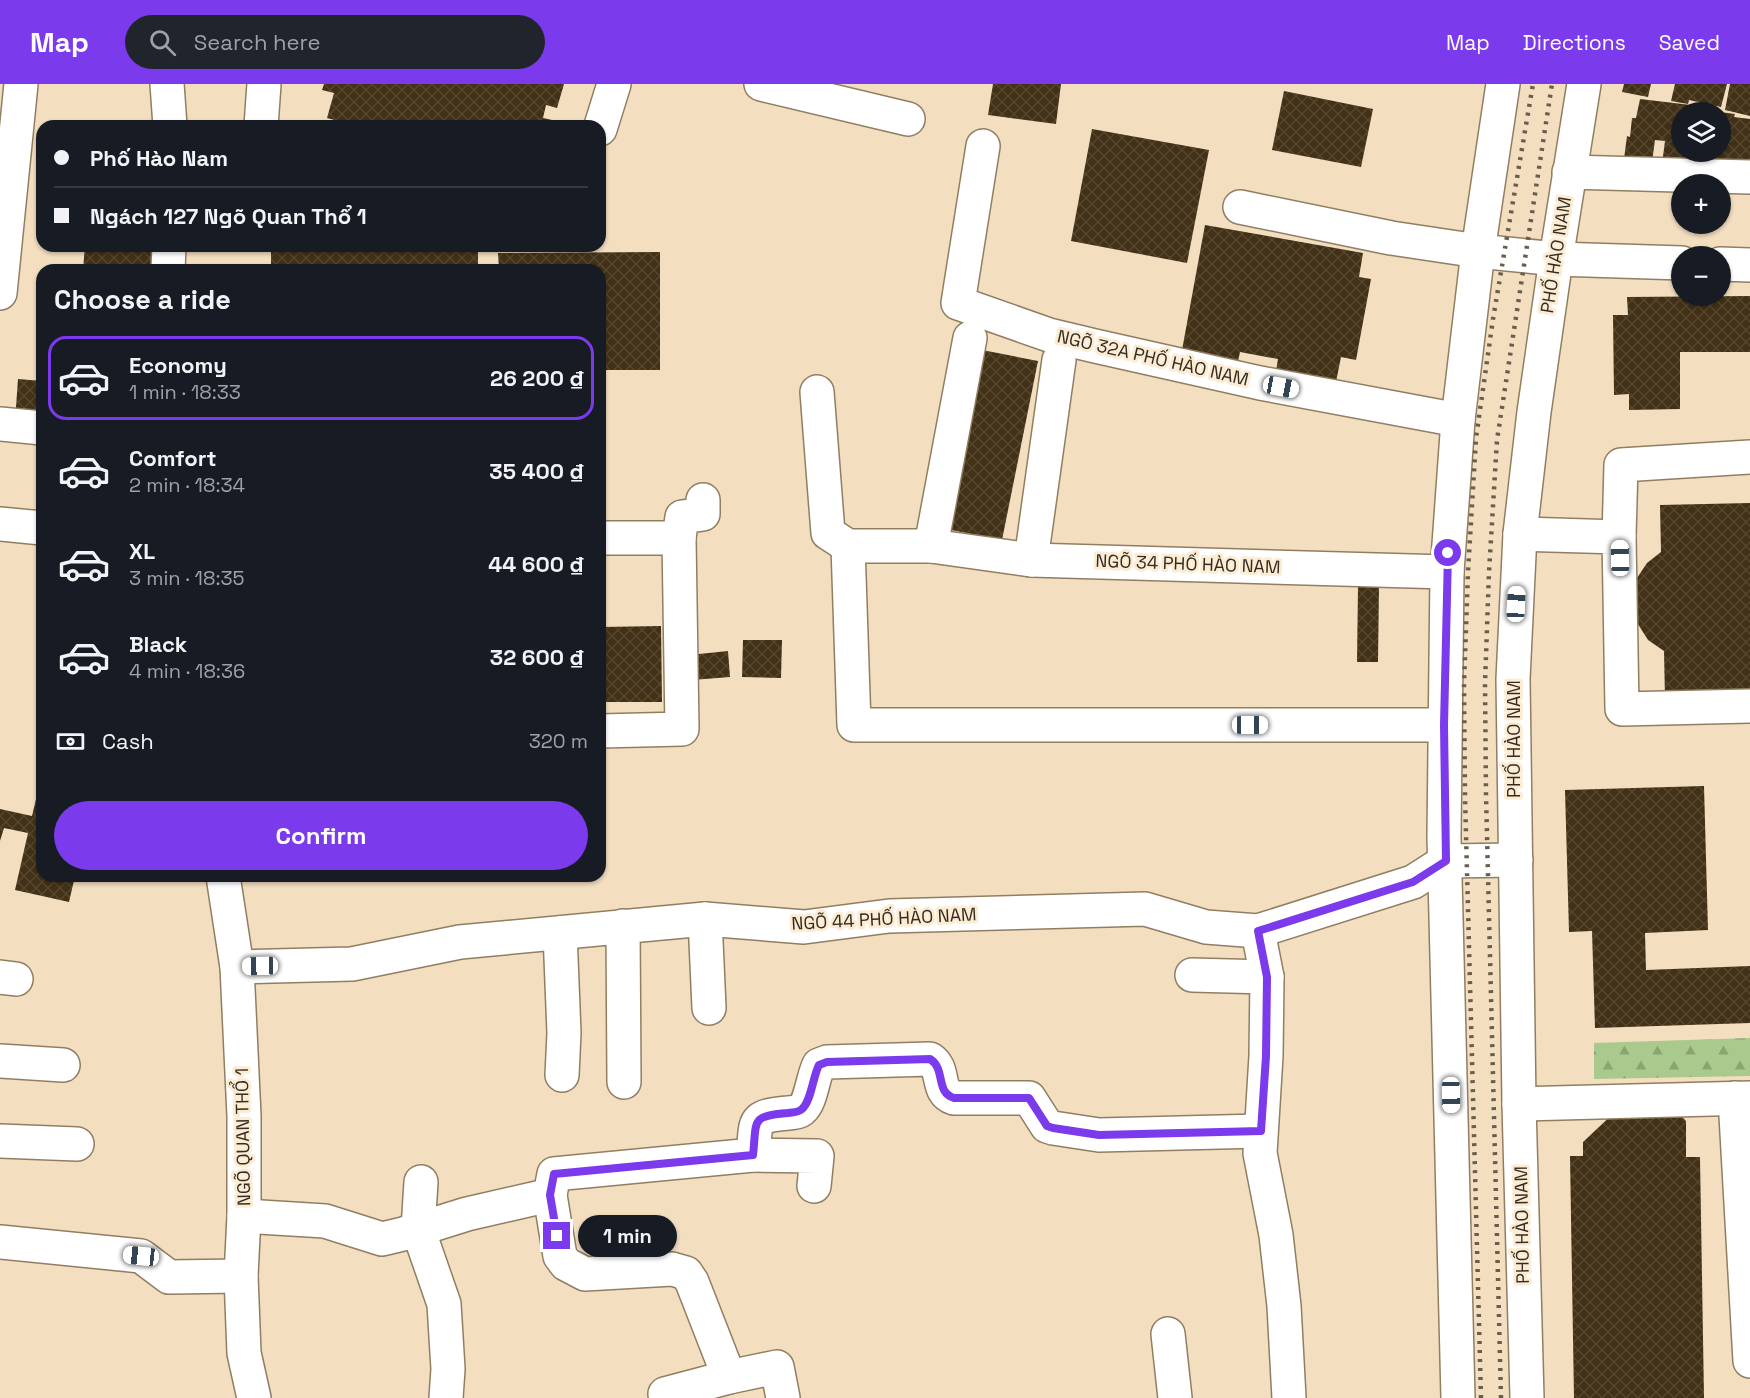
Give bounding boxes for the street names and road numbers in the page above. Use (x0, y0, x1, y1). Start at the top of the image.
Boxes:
street label: PHỐ HÀO NAM (1535, 195, 1576, 315)
street label: NGÕ 32A PHỐ HÀO NAM (1055, 324, 1251, 391)
street label: NGÕ 34 PHỐ HÀO NAM (1095, 549, 1281, 578)
street label: PHỐ HÀO NAM (1502, 680, 1525, 798)
street label: NGÕ 44 PHỐ HÀO NAM (791, 902, 977, 935)
street label: NGÕ QUAN THỔ 1 (229, 1068, 255, 1206)
street label: PHỐ HÀO NAM (1509, 1166, 1534, 1284)

